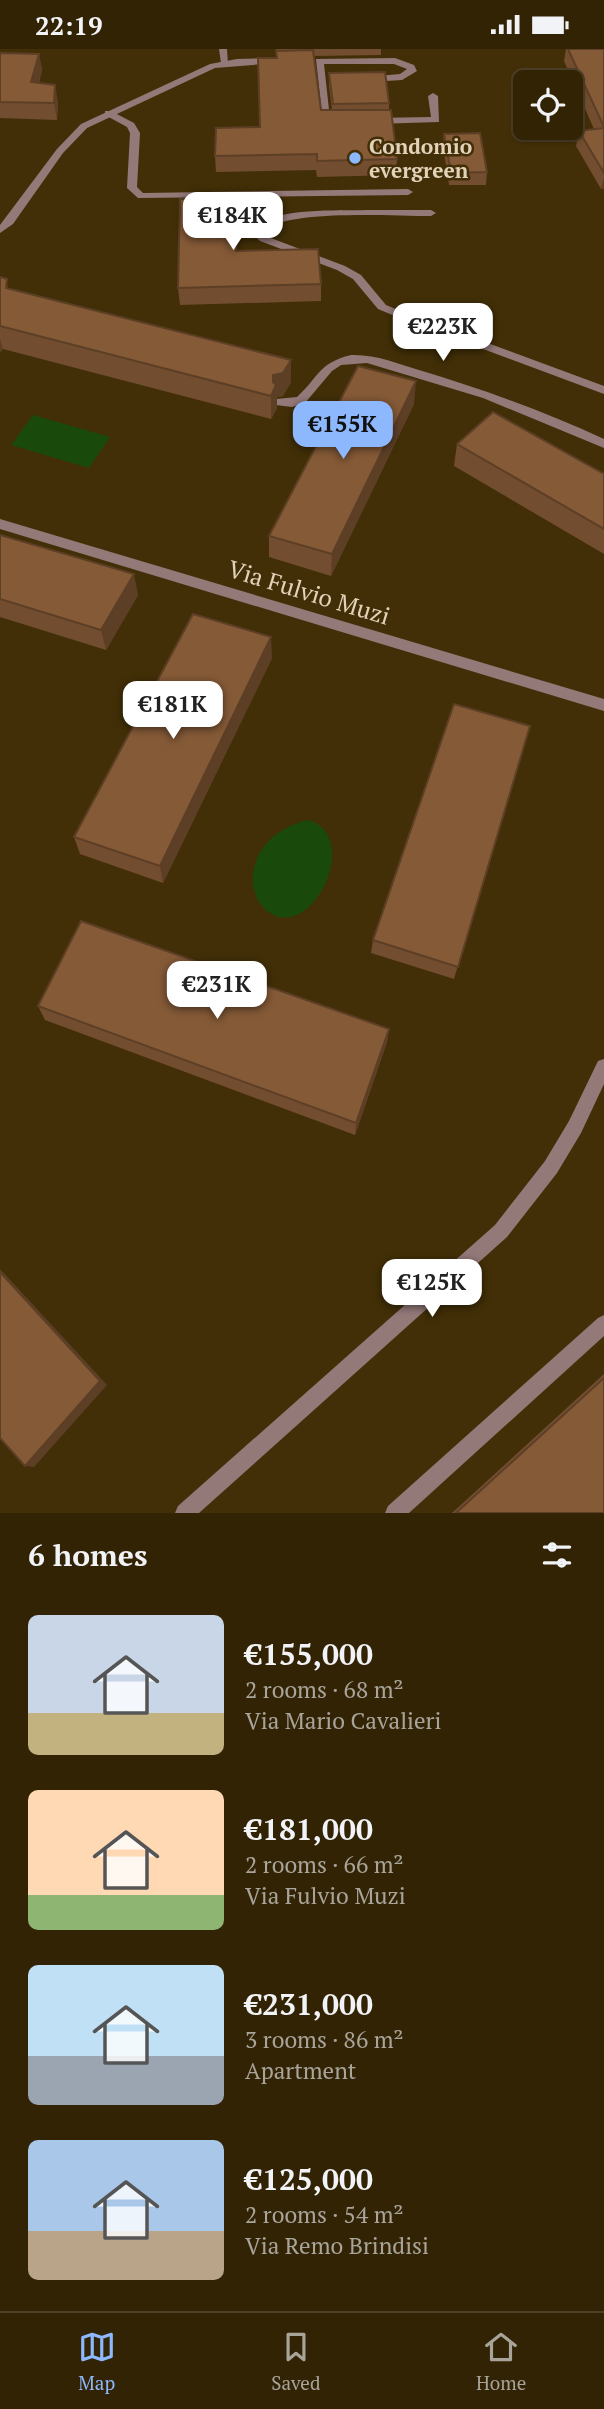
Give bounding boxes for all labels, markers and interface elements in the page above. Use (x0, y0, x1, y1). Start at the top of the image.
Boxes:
text: 22:19 (35, 8, 103, 42)
map controls (513, 70, 583, 140)
button: locate (513, 70, 583, 140)
place label: Condomio evergreen (369, 132, 472, 184)
marker: Condomio evergreen (347, 150, 363, 166)
pin: €184K (184, 193, 282, 252)
text: €184K (199, 199, 267, 230)
pin: €223K (394, 303, 492, 363)
text: €223K (409, 310, 477, 341)
pin: €155K (294, 401, 392, 461)
text: €155K (309, 408, 377, 439)
street label: Via Fulvio Muzi (224, 552, 394, 632)
pin: €181K (124, 681, 222, 741)
text: €181K (139, 688, 207, 719)
pin: €231K (168, 961, 266, 1021)
text: €231K (183, 968, 251, 999)
pin: €125K (383, 1259, 481, 1319)
text: €125K (398, 1266, 466, 1297)
text: 6 homes (28, 1535, 147, 1575)
icon: filters (538, 1536, 576, 1574)
text: €155,000 (245, 1634, 373, 1674)
icon: home (84, 1643, 168, 1727)
text: 2 rooms · 68 m² (245, 1674, 404, 1705)
text: Via Mario Cavalieri (245, 1705, 441, 1736)
text: €181,000 (245, 1809, 373, 1849)
icon: home (84, 1818, 168, 1902)
text: 2 rooms · 66 m² (245, 1849, 404, 1880)
text: Via Fulvio Muzi (245, 1880, 406, 1911)
text: €231,000 (245, 1984, 373, 2024)
icon: home (84, 1993, 168, 2077)
text: 3 rooms · 86 m² (245, 2024, 404, 2055)
text: Apartment (245, 2055, 356, 2086)
text: €125,000 (245, 2159, 373, 2199)
icon: home (84, 2168, 168, 2252)
text: 2 rooms · 54 m² (245, 2199, 404, 2230)
text: Via Remo Brindisi (245, 2230, 429, 2261)
tab: Map (78, 2328, 116, 2395)
tab: Saved (271, 2328, 320, 2395)
tab: Home (476, 2328, 526, 2395)

